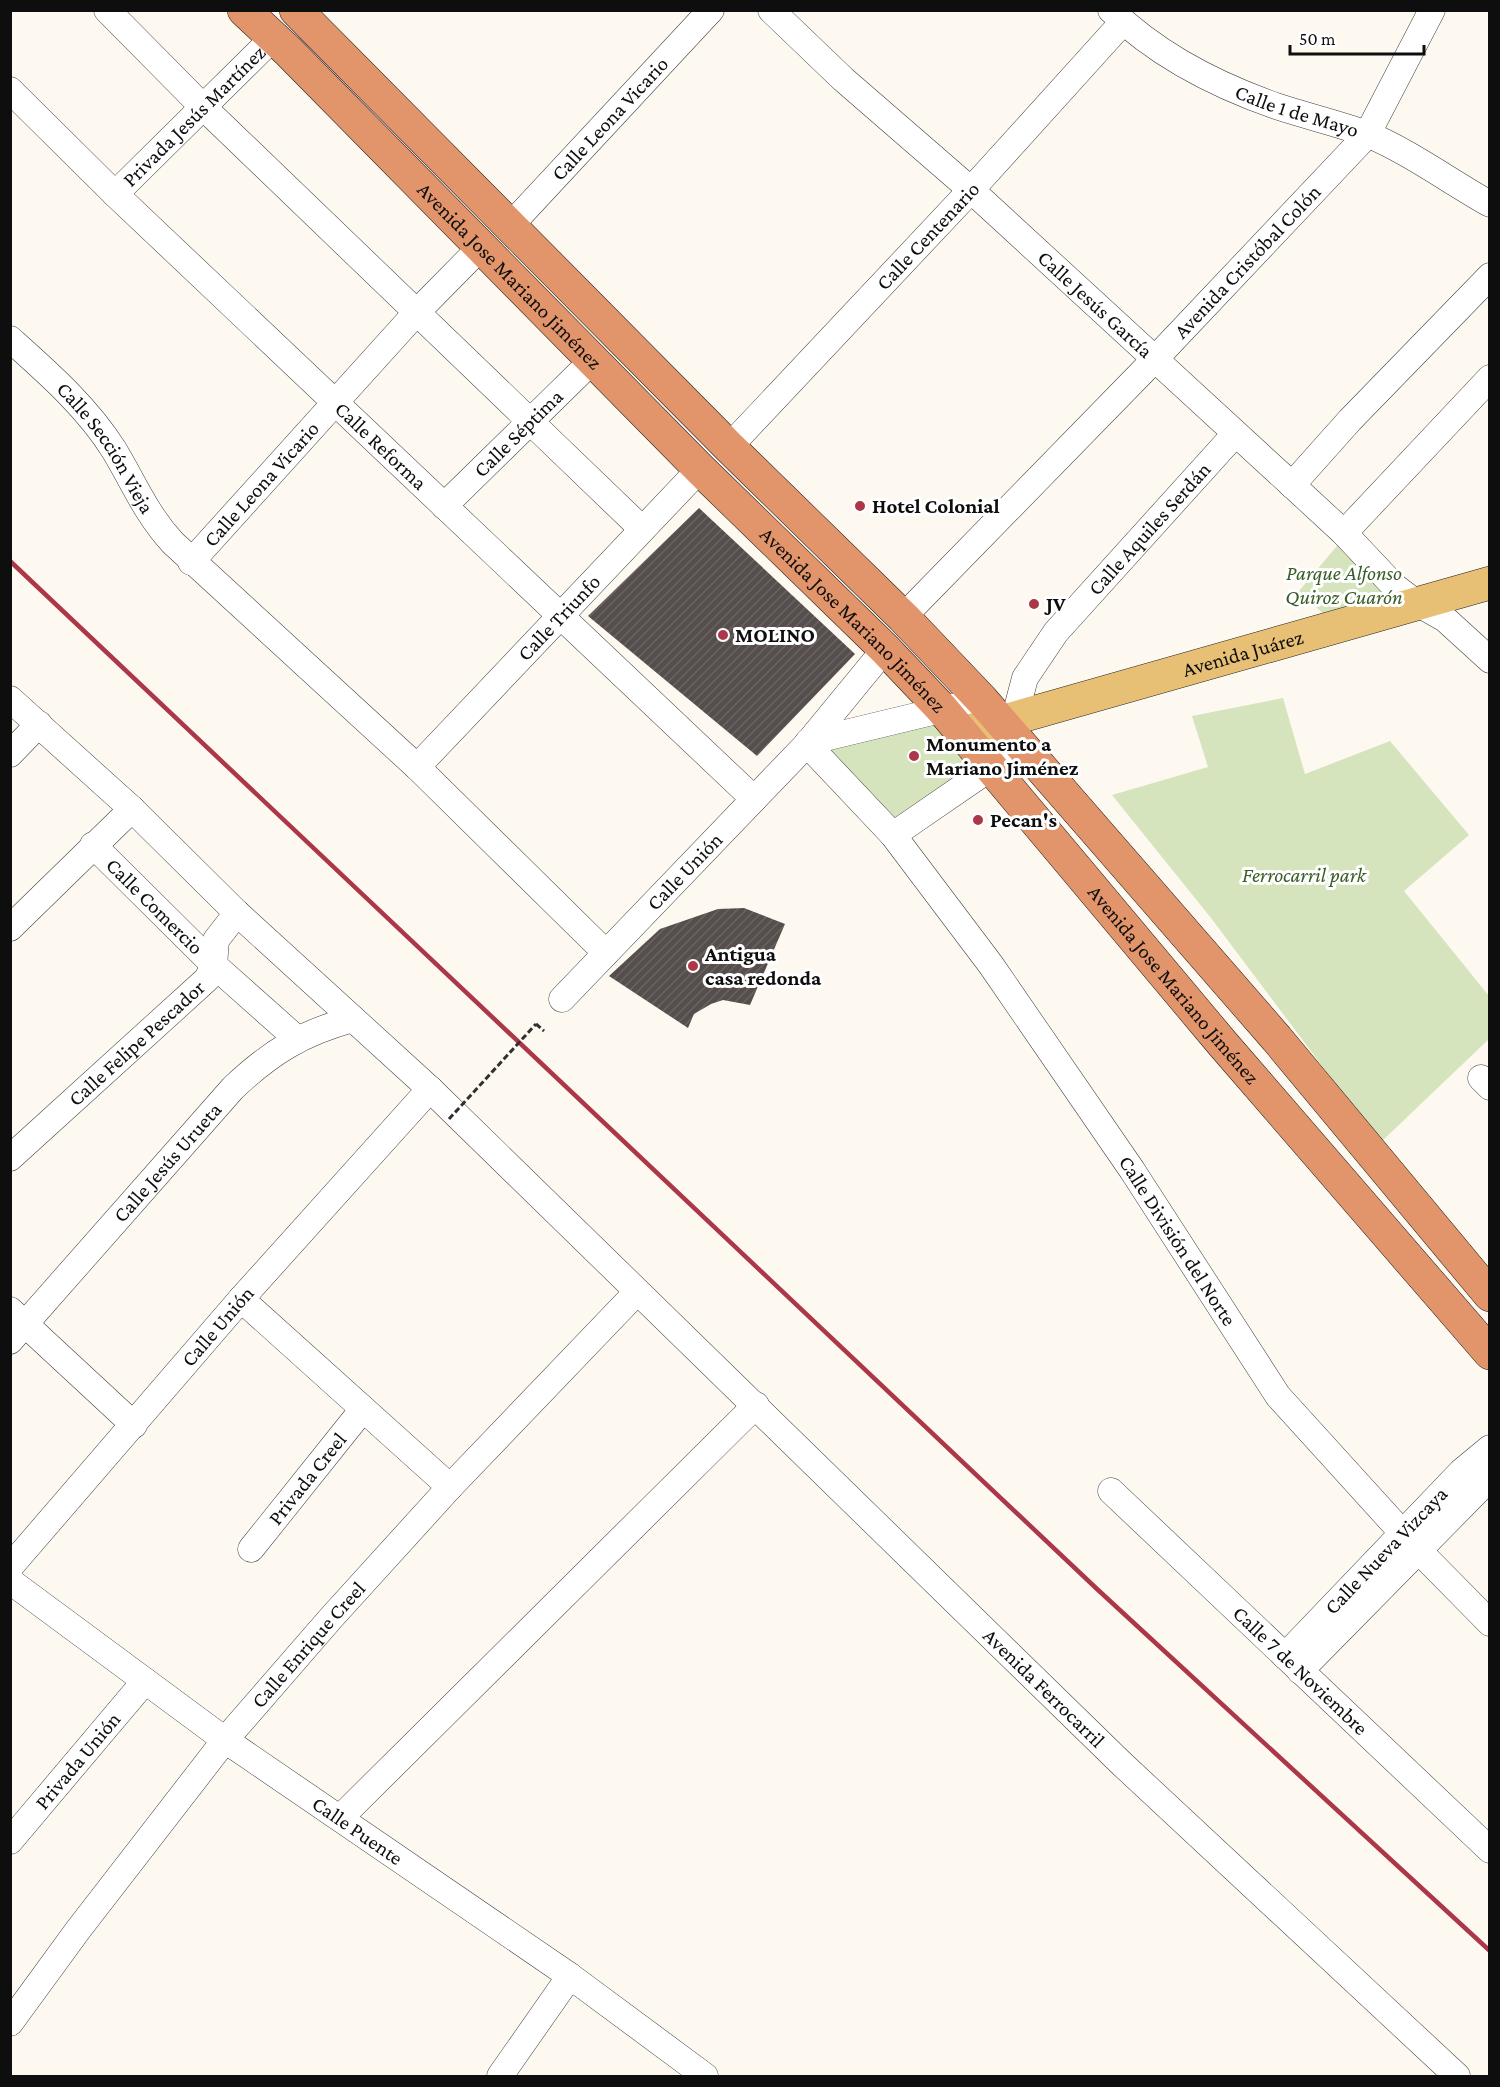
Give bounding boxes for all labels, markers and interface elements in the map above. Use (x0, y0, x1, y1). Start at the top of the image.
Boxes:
scale bar (1290, 18, 1424, 56)
text: 50 m (1299, 29, 1336, 49)
street label: Privada Jesús Martínez (118, 40, 270, 192)
street label: Calle Leona Vicario (546, 52, 673, 186)
street label: Calle 1 de Mayo (1232, 80, 1362, 142)
street label: Calle Centenario (871, 177, 984, 295)
street label: Avenida Jose Mariano Jiménez (412, 178, 607, 374)
street label: Avenida Cristóbal Colón (1169, 180, 1326, 343)
street label: Calle Jesús García (1033, 246, 1158, 363)
street label: Calle Sección Vieja (52, 377, 159, 518)
street label: Calle Séptima (469, 384, 568, 482)
street label: Calle Reforma (330, 397, 432, 495)
street label: Calle Leona Vicario (199, 417, 324, 552)
street label: Calle Aquiles Serdán (1083, 457, 1216, 600)
place label: Hotel Colonial (872, 494, 1000, 518)
marker: Hotel Colonial (853, 499, 867, 513)
street label: Avenida Jose Mariano Jiménez (755, 522, 951, 718)
park label: Parque Alfonso Quiroz Cuarón (1285, 561, 1403, 609)
street label: Calle Triunfo (512, 570, 605, 666)
place label: JV (1044, 592, 1066, 616)
marker: JV (1027, 597, 1041, 611)
place label: MOLINO (735, 623, 815, 647)
street label: Avenida Juárez (1180, 625, 1306, 682)
marker: MOLINO (716, 628, 730, 642)
place label: Monumento a Mariano Jiménez (926, 732, 1079, 780)
marker: Monumento a Mariano Jiménez (907, 749, 921, 763)
place label: Pecan's (990, 808, 1058, 832)
marker: Pecan's (971, 813, 985, 827)
street label: Calle Unión (642, 828, 727, 915)
street label: Calle Comercio (101, 853, 208, 959)
park label: Ferrocarril park (1242, 863, 1367, 887)
street label: Avenida Jose Mariano Jiménez (1083, 880, 1264, 1089)
place label: Antigua casa redonda (704, 942, 822, 990)
marker: Antigua casa redonda (686, 959, 700, 973)
street label: Calle Felipe Pescador (63, 975, 210, 1111)
street label: Calle Jesús Urueta (108, 1098, 227, 1227)
street label: Calle División del Norte (1114, 1151, 1241, 1330)
street label: Calle Unión (176, 1281, 259, 1371)
street label: Privada Creel (263, 1428, 351, 1530)
street label: Calle Nueva Vizcaya (1319, 1482, 1453, 1619)
street label: Calle Enrique Creel (246, 1577, 370, 1713)
street label: Calle 7 de Noviembre (1228, 1601, 1373, 1740)
street label: Avenida Ferrocarril (978, 1623, 1110, 1752)
street label: Privada Unión (30, 1707, 125, 1814)
street label: Calle Puente (308, 1791, 407, 1870)

